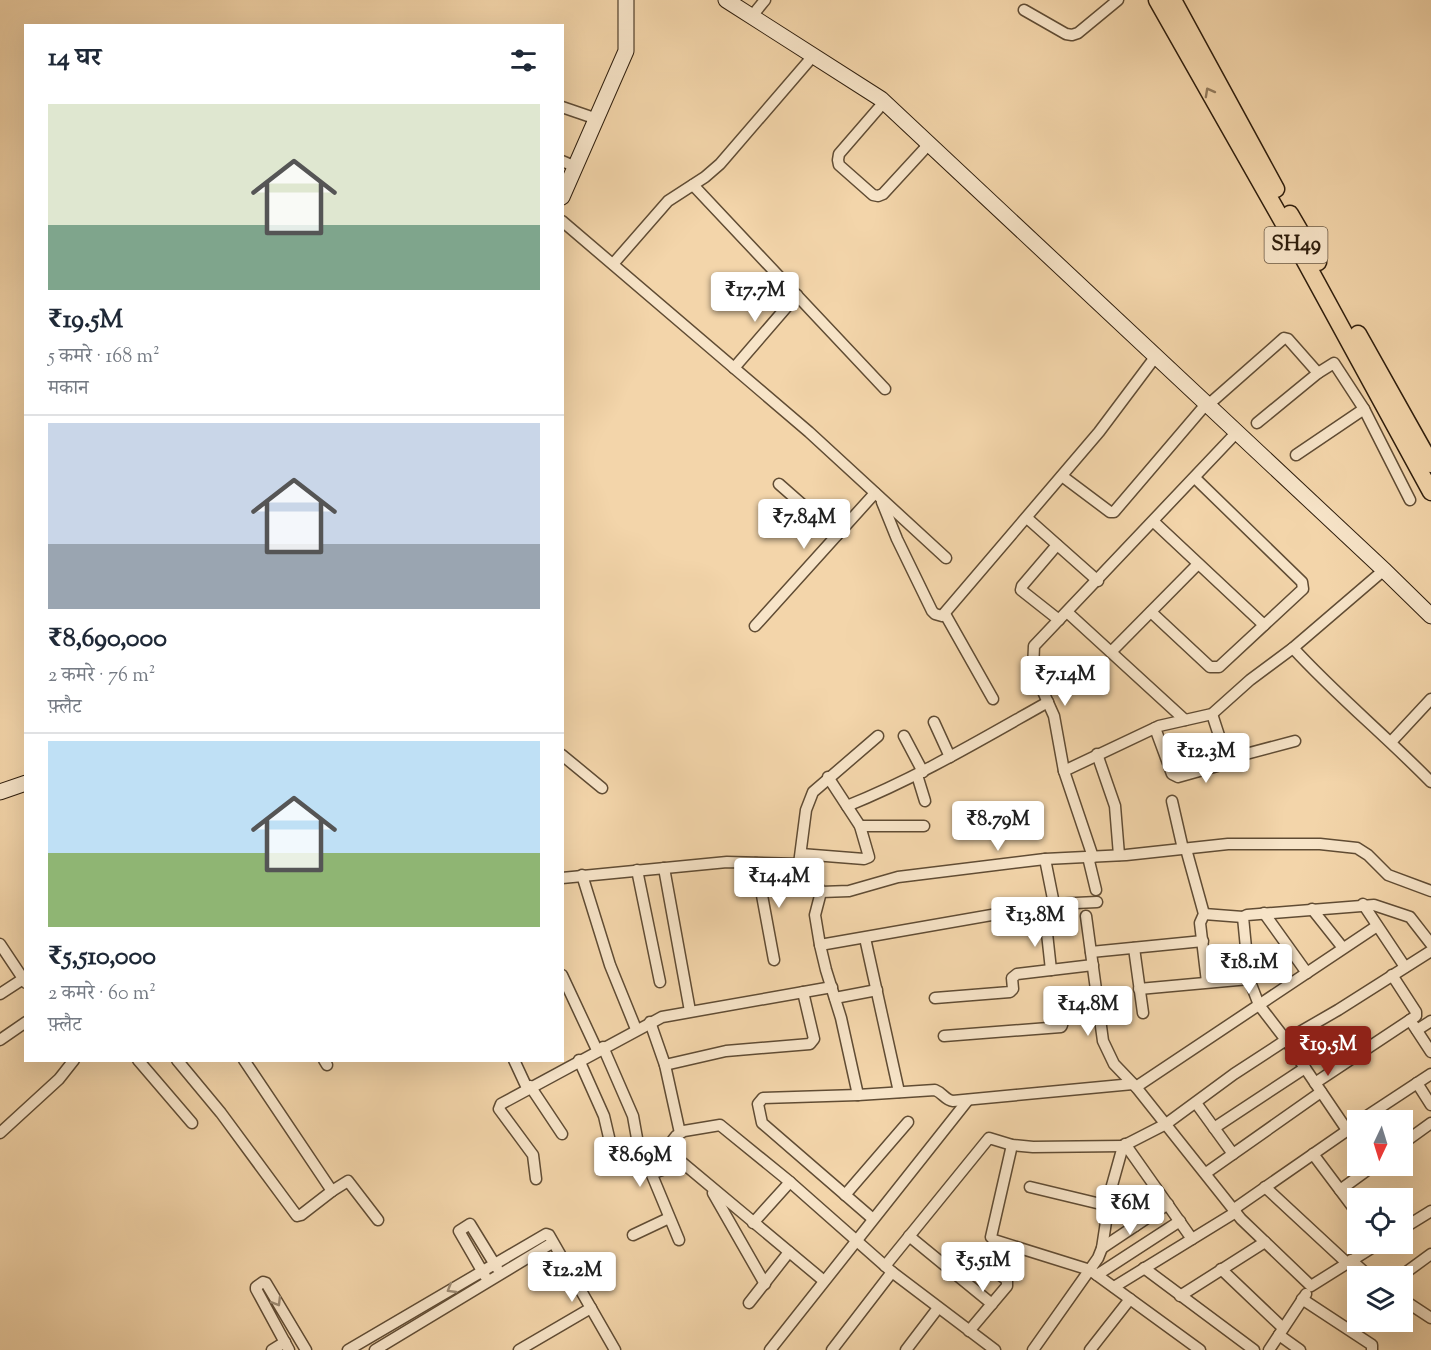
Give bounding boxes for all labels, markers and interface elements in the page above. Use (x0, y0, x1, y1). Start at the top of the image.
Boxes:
text: 14 घर (48, 40, 101, 77)
icon: filters (507, 44, 540, 77)
one-way arrow (1205, 88, 1216, 99)
icon: home (240, 143, 348, 251)
road number: SH49 (1264, 227, 1328, 263)
pin: ₹17.7M (706, 272, 804, 323)
text: ₹17.7M (725, 277, 785, 306)
text: ₹19.5M (48, 302, 123, 339)
text: 5 कमरे · 168 m² (48, 343, 160, 372)
text: मकान (48, 375, 89, 404)
icon: home (240, 462, 348, 570)
pin: ₹7.84M (755, 499, 853, 550)
text: ₹7.84M (772, 504, 836, 533)
text: ₹8,690,000 (48, 621, 167, 658)
pin: ₹7.14M (1016, 656, 1114, 707)
text: ₹7.14M (1035, 661, 1095, 690)
text: 2 कमरे · 76 m² (48, 662, 156, 691)
text: फ़्लैट (48, 694, 81, 723)
pin: ₹12.3M (1157, 733, 1255, 784)
text: ₹12.3M (1177, 738, 1235, 767)
icon: home (240, 780, 348, 888)
pin: ₹8.79M (949, 801, 1047, 852)
text: ₹8.79M (966, 806, 1030, 835)
pin: ₹14.4M (730, 858, 828, 909)
text: ₹14.4M (748, 863, 810, 892)
pin: ₹13.8M (986, 897, 1084, 948)
text: ₹13.8M (1005, 902, 1065, 931)
text: ₹5,510,000 (48, 939, 156, 976)
pin: ₹18.1M (1200, 944, 1298, 995)
text: ₹18.1M (1220, 949, 1278, 978)
text: 2 कमरे · 60 m² (48, 980, 156, 1009)
pin: ₹14.8M (1039, 986, 1137, 1037)
text: ₹14.8M (1057, 991, 1119, 1020)
text: फ़्लैट (48, 1012, 81, 1041)
pin: ₹19.5M (1279, 1026, 1377, 1077)
text: ₹19.5M (1299, 1031, 1357, 1060)
north arrow (1347, 1110, 1413, 1176)
map controls (1347, 1110, 1413, 1332)
pin: ₹8.69M (591, 1137, 689, 1188)
text: ₹8.69M (608, 1142, 672, 1171)
pin: ₹6M (1101, 1185, 1159, 1236)
button: locate (1347, 1188, 1413, 1254)
text: ₹6M (1110, 1190, 1150, 1219)
pin: ₹5.51M (934, 1242, 1032, 1293)
text: ₹5.51M (955, 1247, 1011, 1276)
pin: ₹12.2M (523, 1252, 621, 1303)
text: ₹12.2M (542, 1257, 602, 1286)
button: layers (1347, 1266, 1413, 1332)
one-way arrow (447, 1282, 457, 1293)
one-way arrow (270, 1296, 282, 1306)

